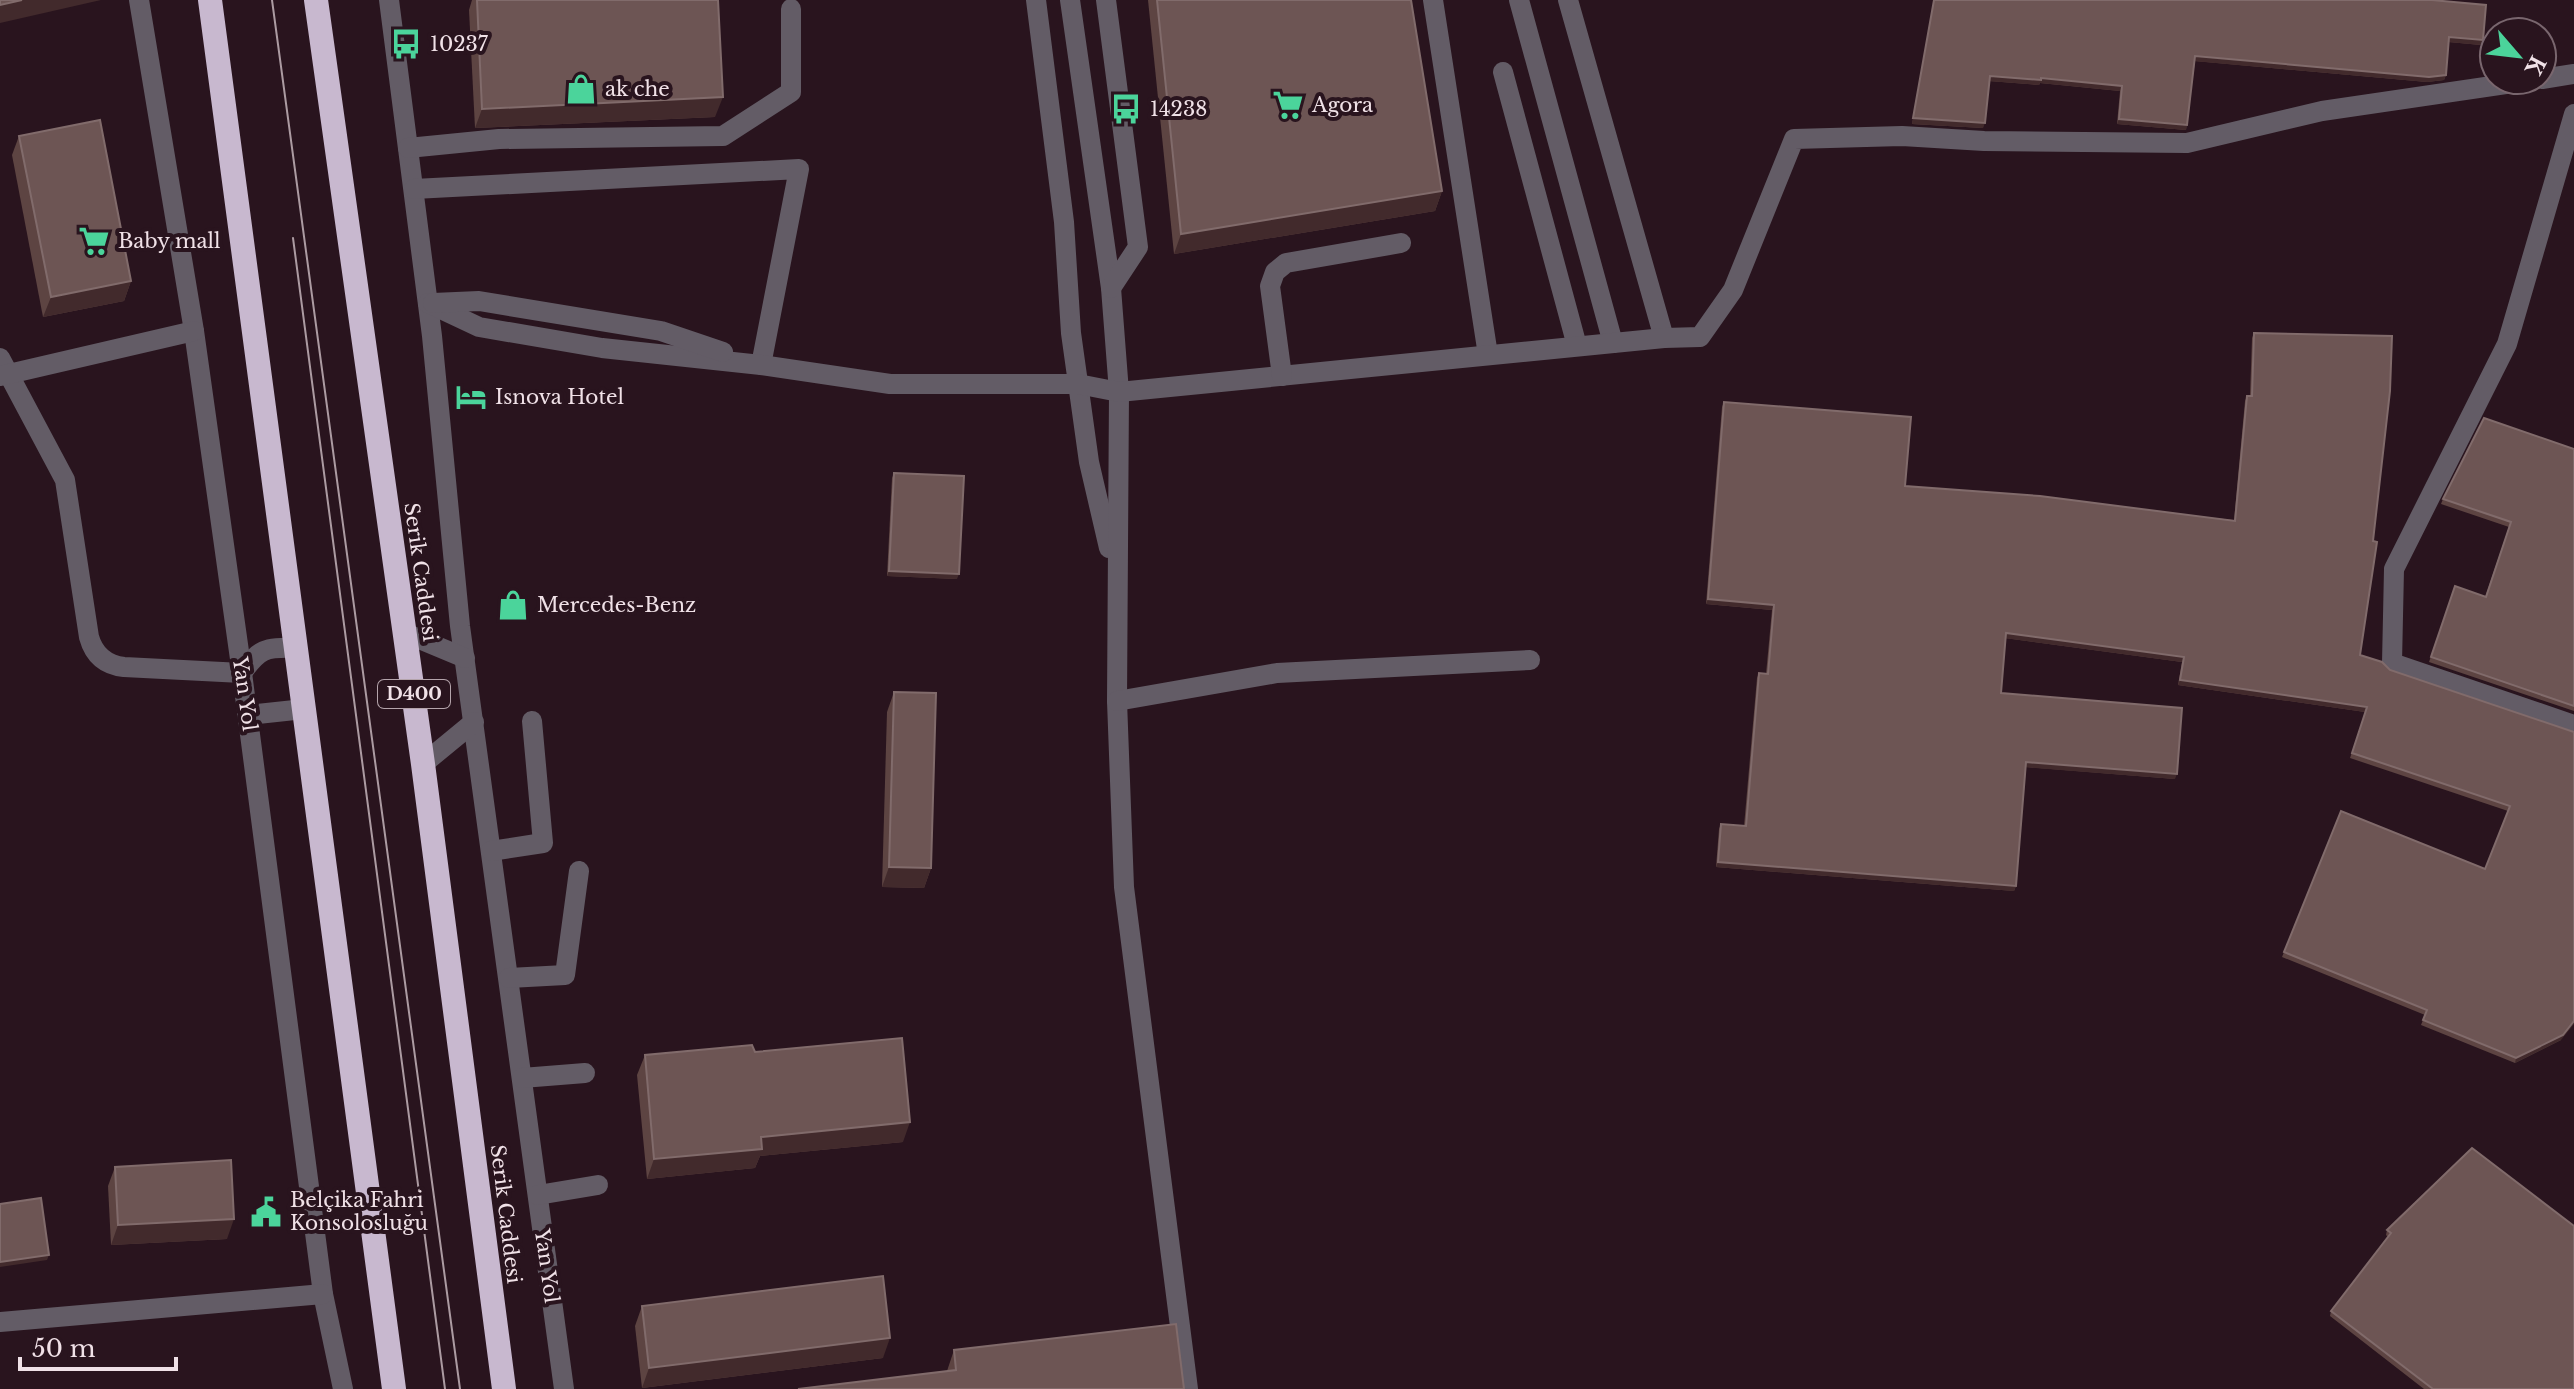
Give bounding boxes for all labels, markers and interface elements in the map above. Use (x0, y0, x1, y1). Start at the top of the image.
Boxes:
north arrow (2478, 16, 2558, 96)
bus stop icon: 10237 (389, 27, 423, 61)
place label: 10237 (430, 32, 489, 56)
text: K (2519, 51, 2551, 80)
shop icon: ak che (564, 72, 598, 106)
place label: ak che (605, 77, 670, 101)
supermarket icon: Agora (1271, 88, 1305, 122)
bus stop icon: 14238 (1109, 92, 1143, 126)
place label: Agora (1311, 93, 1374, 117)
place label: 14238 (1150, 97, 1207, 121)
supermarket icon: Baby mall (77, 224, 111, 258)
place label: Baby mall (118, 229, 221, 253)
hotel icon: Isnova Hotel (454, 380, 488, 414)
place label: Isnova Hotel (495, 385, 624, 409)
street label: Serik Caddesi (399, 501, 443, 643)
shop icon: Mercedes-Benz (496, 588, 530, 622)
place label: Mercedes-Benz (537, 593, 696, 617)
street label: Yan Yol (228, 654, 262, 733)
road number: D400 (378, 680, 450, 708)
street label: Serik Caddesi (486, 1143, 526, 1285)
place label: Belçika Fahri Konsolosluğu (290, 1188, 428, 1235)
public building icon: Belçika Fahri Konsolosluğu (249, 1195, 283, 1229)
street label: Yan Yol (530, 1226, 564, 1305)
scale bar (20, 1321, 176, 1371)
text: 50 m (32, 1334, 96, 1363)

